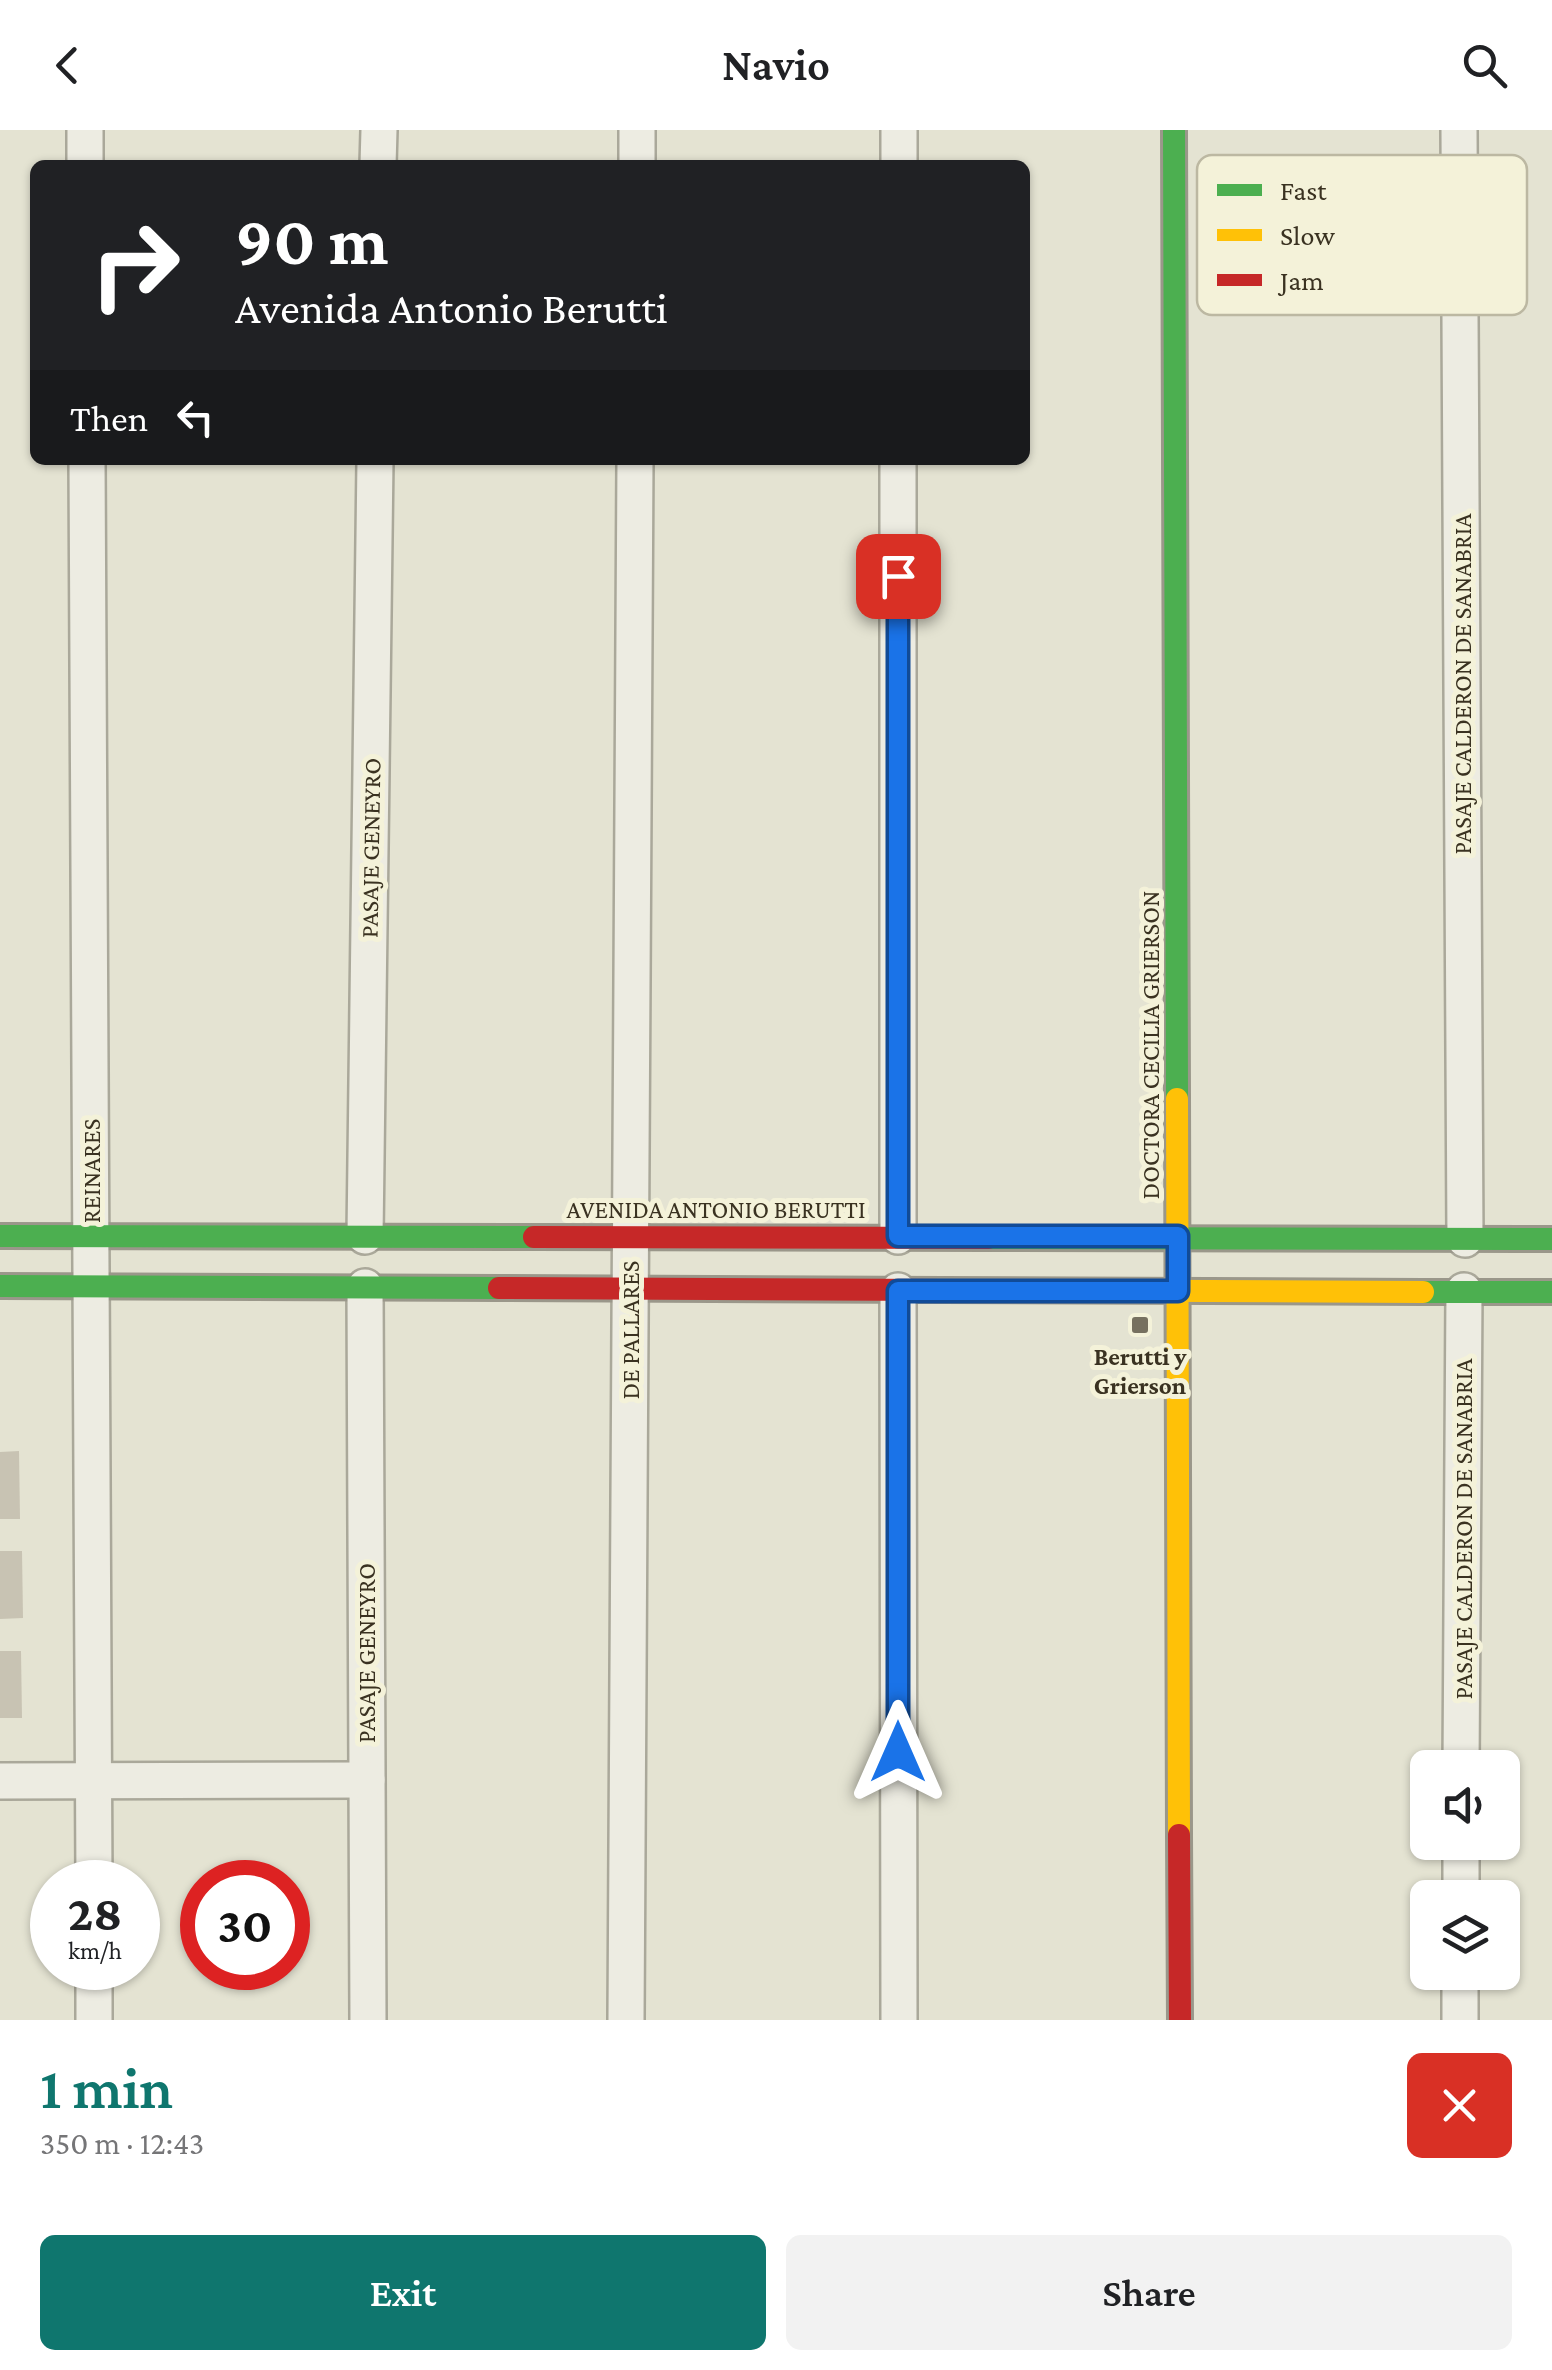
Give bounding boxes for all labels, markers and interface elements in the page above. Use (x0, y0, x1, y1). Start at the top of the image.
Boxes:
icon: back (40, 38, 95, 93)
icon: search (1457, 38, 1512, 93)
text: Navio (722, 40, 830, 90)
legend (1197, 155, 1527, 315)
text: Fast (1280, 175, 1327, 206)
icon: right (70, 200, 200, 330)
text: 90 m (235, 201, 388, 279)
text: Slow (1280, 220, 1335, 251)
text: Jam (1277, 265, 1324, 296)
text: Avenida Antonio Berutti (235, 283, 668, 333)
icon: left (168, 390, 223, 445)
text: Then (70, 397, 148, 439)
street label: PASAJE CALDERON DE SANABRIA (1449, 513, 1477, 855)
pin (856, 534, 941, 619)
icon: arrive (871, 549, 926, 604)
street label: PASAJE GENEYRO (355, 758, 387, 938)
street label: DOCTORA CECILIA GRIERSON (1137, 890, 1164, 1200)
street label: REINARES (78, 1119, 105, 1223)
street label: AVENIDA ANTONIO BERUTTI (567, 1196, 865, 1223)
street label: DE PALLARES (617, 1260, 644, 1400)
marker: Berutti y Grierson (1129, 1314, 1151, 1336)
place label: Berutti y Grierson (1094, 1343, 1187, 1399)
street label: PASAJE CALDERON DE SANABRIA (1450, 1358, 1478, 1700)
street label: PASAJE GENEYRO (353, 1563, 381, 1743)
position arrow (846, 1700, 950, 1804)
map controls (1410, 1750, 1520, 1990)
button: sound (1410, 1750, 1520, 1860)
speed limit sign: 30 (180, 1860, 310, 1990)
button: layers (1410, 1880, 1520, 1990)
text: 28 (68, 1885, 122, 1941)
text: km/h (68, 1937, 122, 1964)
button: close (1407, 2053, 1512, 2158)
text: 1 min (40, 2054, 173, 2121)
text: 350 m · 12:43 (40, 2125, 204, 2161)
button: Exit (40, 2235, 766, 2350)
button: Share (786, 2235, 1512, 2350)

